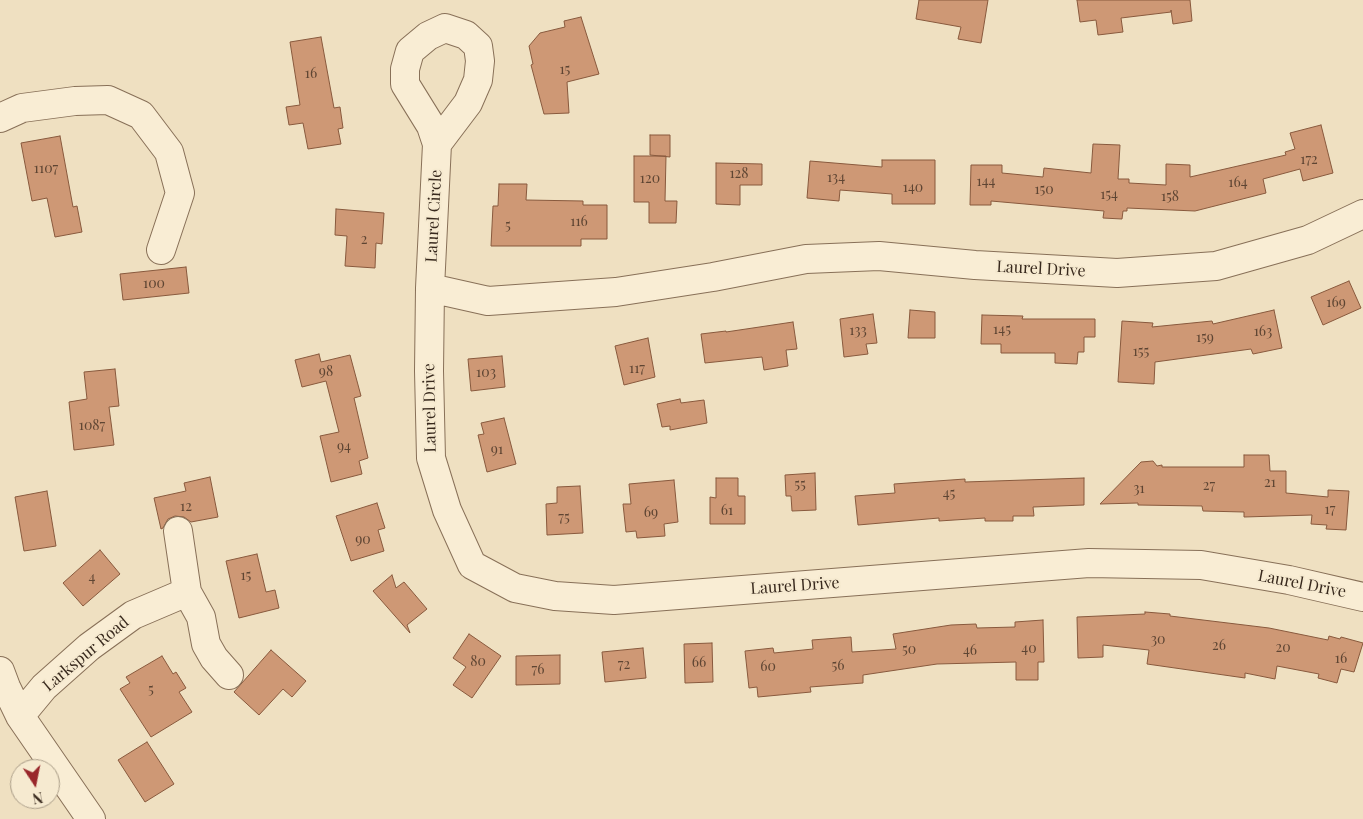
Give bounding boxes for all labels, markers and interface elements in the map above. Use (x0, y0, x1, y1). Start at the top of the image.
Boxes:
house number: 15 (560, 62, 570, 78)
house number: 16 (305, 66, 317, 82)
house number: 172 (1300, 152, 1318, 168)
house number: 1107 (34, 161, 58, 177)
house number: 128 (729, 166, 749, 182)
street label: Laurel Circle (422, 169, 446, 263)
house number: 134 (827, 170, 845, 186)
house number: 120 (640, 171, 660, 187)
house number: 144 (976, 174, 996, 190)
house number: 164 (1228, 175, 1248, 191)
house number: 140 (903, 180, 923, 196)
house number: 150 (1034, 182, 1054, 198)
house number: 154 (1100, 187, 1118, 203)
house number: 158 (1161, 189, 1179, 205)
house number: 116 (570, 214, 588, 230)
house number: 5 (505, 218, 511, 234)
house number: 2 (361, 232, 367, 248)
street label: Laurel Drive (996, 257, 1086, 281)
house number: 100 (143, 276, 165, 292)
house number: 169 (1326, 295, 1346, 311)
house number: 145 (993, 322, 1011, 338)
house number: 133 (849, 323, 867, 339)
house number: 163 (1254, 324, 1272, 340)
house number: 159 (1196, 330, 1214, 346)
house number: 155 (1133, 344, 1149, 360)
house number: 117 (629, 361, 645, 377)
street label: Laurel Drive (420, 363, 440, 453)
house number: 98 (319, 364, 333, 380)
house number: 103 (476, 365, 496, 381)
house number: 1087 (79, 418, 105, 434)
house number: 94 (337, 439, 351, 455)
house number: 91 (491, 442, 503, 458)
house number: 21 (1264, 475, 1276, 491)
house number: 55 (794, 477, 806, 493)
house number: 27 (1203, 478, 1215, 494)
house number: 31 (1133, 481, 1145, 497)
house number: 45 (943, 486, 955, 502)
house number: 12 (180, 499, 192, 515)
house number: 17 (1325, 502, 1335, 518)
house number: 61 (721, 503, 733, 519)
house number: 69 (644, 505, 658, 521)
house number: 75 (558, 510, 570, 526)
house number: 90 (355, 532, 371, 548)
street label: Laurel Drive (1256, 566, 1348, 602)
house number: 15 (241, 568, 251, 584)
house number: 4 (89, 570, 95, 586)
street label: Laurel Drive (750, 573, 840, 599)
street label: Larkspur Road (39, 613, 133, 695)
house number: 30 (1151, 632, 1165, 648)
house number: 26 (1212, 638, 1226, 654)
house number: 20 (1275, 640, 1291, 656)
house number: 40 (1021, 641, 1037, 657)
house number: 50 (902, 642, 916, 658)
house number: 46 (963, 643, 977, 659)
house number: 16 (1335, 651, 1347, 667)
house number: 80 (470, 654, 486, 670)
house number: 66 (692, 655, 706, 671)
house number: 72 (618, 657, 630, 673)
house number: 56 (831, 658, 845, 674)
house number: 60 (760, 659, 776, 675)
house number: 76 (532, 662, 544, 678)
house number: 5 (148, 682, 154, 698)
north arrow (10, 759, 60, 809)
text: N (31, 788, 45, 809)

